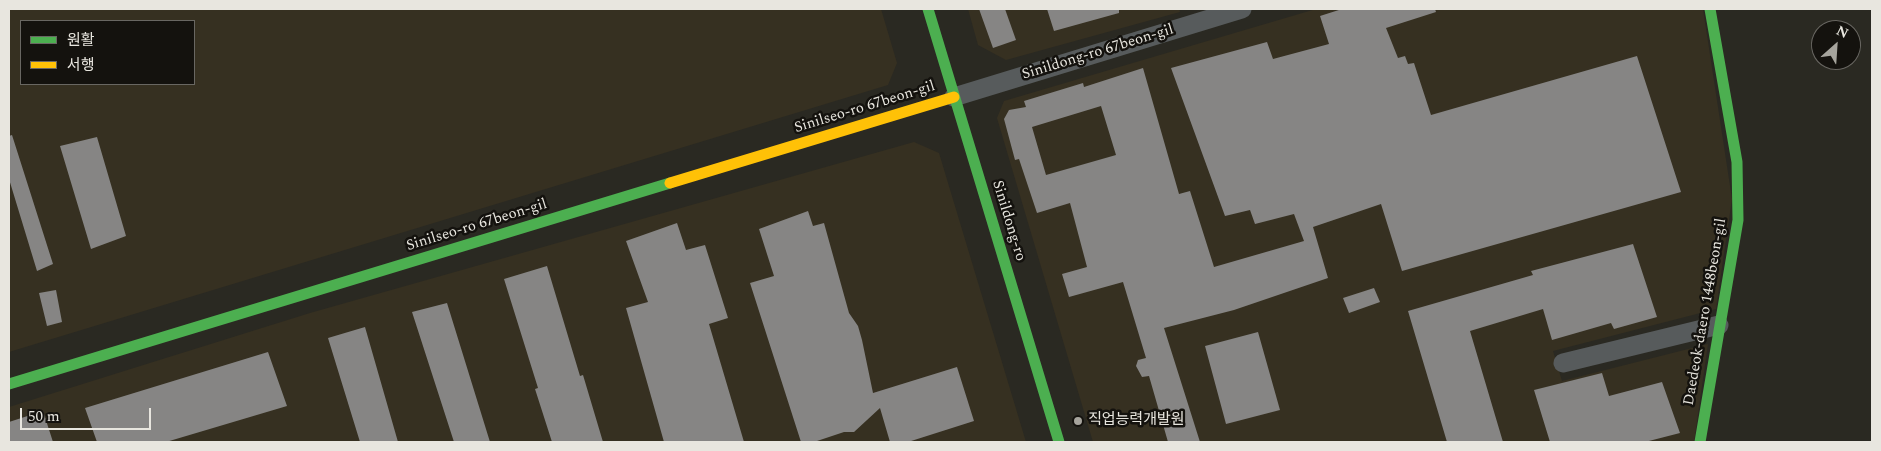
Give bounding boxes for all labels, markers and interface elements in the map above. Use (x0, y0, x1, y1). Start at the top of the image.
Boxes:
legend (20, 20, 195, 85)
north arrow (1811, 20, 1861, 70)
text: N (1833, 20, 1852, 44)
street label: Sinildong-ro 67beon-gil (1020, 21, 1176, 85)
text: 원활 (67, 29, 95, 52)
text: 서행 (67, 54, 95, 77)
street label: Sinilseo-ro 67beon-gil (792, 78, 938, 138)
street label: Sinildong-ro (987, 179, 1029, 263)
street label: Sinilseo-ro 67beon-gil (404, 196, 550, 256)
street label: Daedeok-daero 1448beon-gil (1681, 217, 1731, 407)
scale bar (22, 398, 154, 430)
text: 50 m (28, 405, 60, 428)
place label: 직업능력개발원 (1088, 412, 1185, 430)
marker: 직업능력개발원 (1072, 415, 1084, 427)

